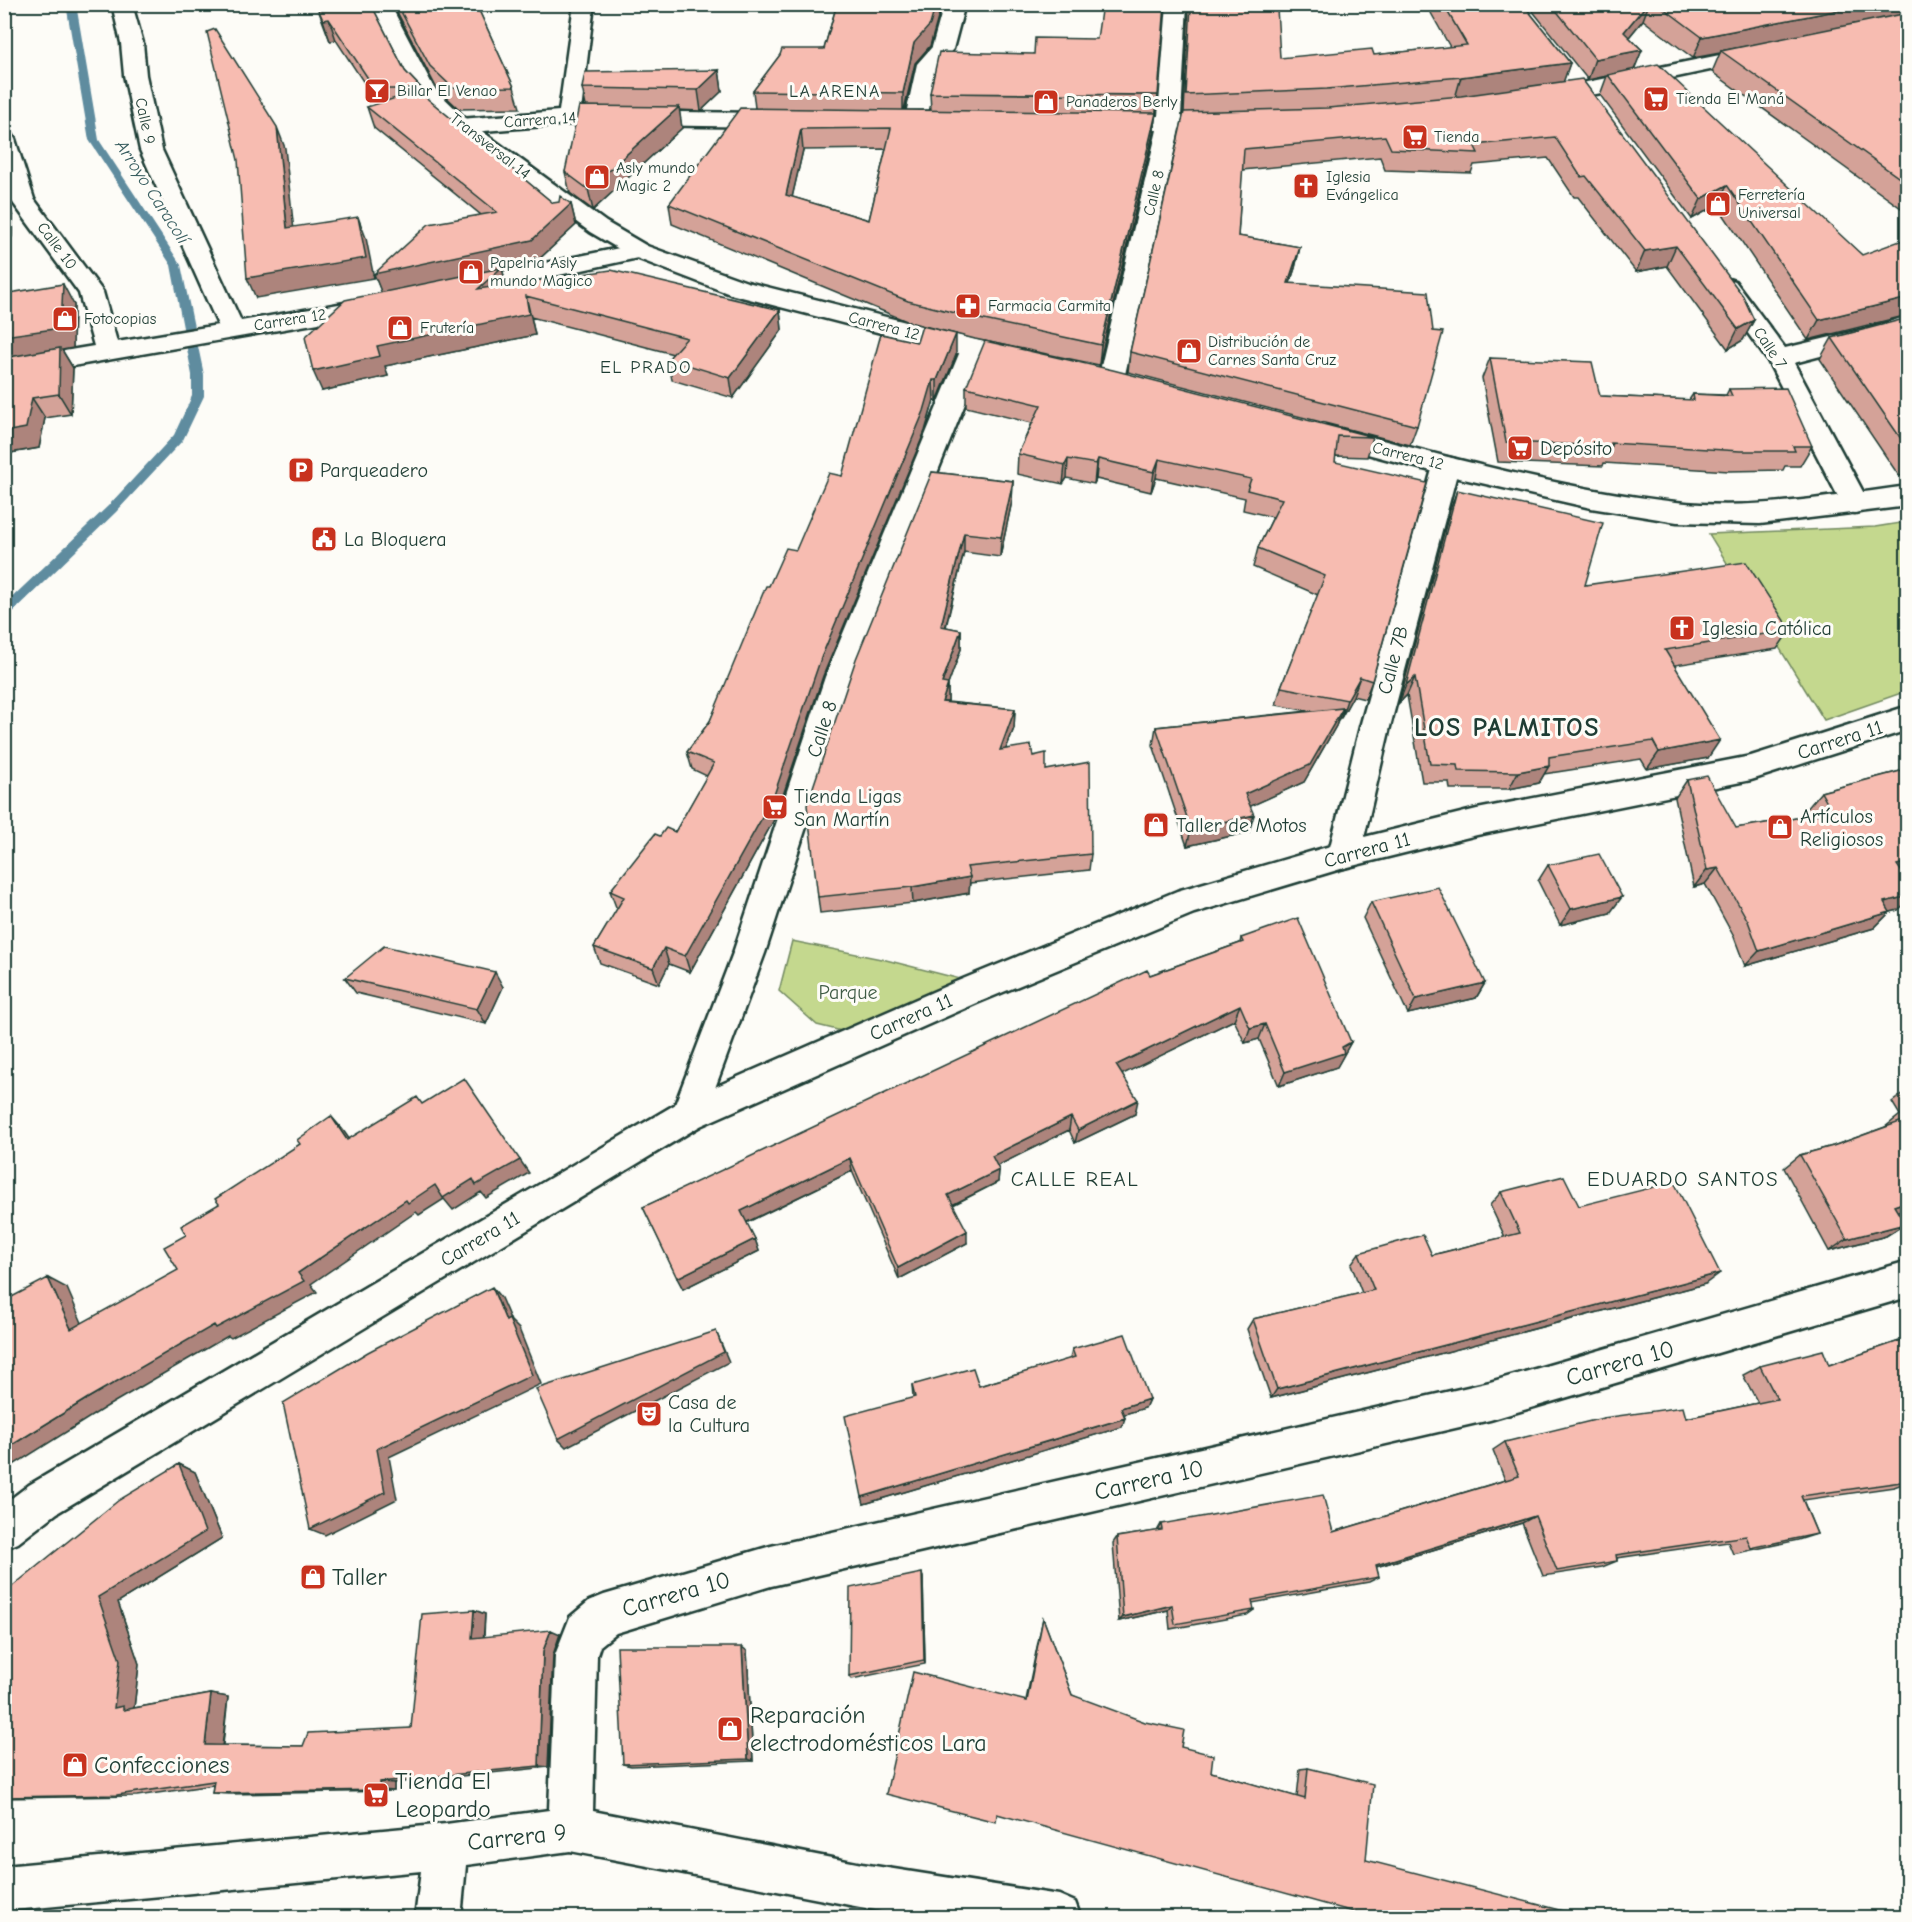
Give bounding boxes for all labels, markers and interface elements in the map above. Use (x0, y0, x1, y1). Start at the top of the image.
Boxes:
bar icon: Billar El Venao (362, 76, 392, 106)
district label: LA ARENA (789, 81, 881, 102)
place label: Billar El Venao (397, 82, 497, 100)
supermarket icon: Tienda El Maná (1641, 84, 1671, 114)
shop icon: Panaderos Berly (1031, 87, 1061, 117)
place label: Tienda El Maná (1676, 90, 1784, 108)
place label: Panaderos Berly (1066, 93, 1178, 111)
street label: Calle 9 (131, 96, 159, 146)
street label: Transversal 14 (446, 109, 534, 183)
street label: Carrera 14 (503, 109, 577, 131)
supermarket icon: Tienda (1400, 122, 1430, 152)
place label: Tienda (1434, 128, 1480, 146)
water label: Arroyo Caracolí (110, 135, 194, 250)
place label: Asly mundo Magic 2 (616, 159, 695, 195)
shop icon: Asly mundo Magic 2 (582, 162, 612, 192)
street label: Calle 8 (1140, 168, 1168, 218)
place label: Iglesia Evángelica (1326, 168, 1399, 204)
church icon: Iglesia Evángelica (1291, 171, 1321, 201)
place label: Ferretería Universal (1738, 186, 1805, 222)
shop icon: Ferretería Universal (1703, 189, 1733, 219)
street label: Calle 10 (33, 219, 81, 273)
place label: Papelria Asly mundo Magico (490, 254, 593, 290)
shop icon: Papelria Asly mundo Magico (456, 257, 486, 287)
pharmacy icon: Farmacia Carmita (953, 291, 983, 321)
place label: Farmacia Carmita (988, 297, 1111, 315)
shop icon: Fotocopias (50, 304, 80, 334)
street label: Carrera 12 (253, 305, 327, 335)
street label: Carrera 12 (846, 308, 922, 344)
place label: Fotocopias (84, 310, 157, 328)
shop icon: Frutería (385, 313, 415, 343)
place label: Frutería (420, 319, 474, 337)
street label: Calle 7 (1750, 324, 1791, 372)
place label: Distribución de Carnes Santa Cruz (1208, 333, 1336, 369)
shop icon: Distribución de Carnes Santa Cruz (1174, 336, 1204, 366)
district label: EL PRADO (600, 357, 692, 378)
supermarket icon: Depósito (1505, 433, 1535, 463)
place label: Depósito (1540, 437, 1612, 460)
street label: Carrera 12 (1370, 438, 1446, 474)
parking icon: Parqueadero (286, 455, 316, 485)
place label: Parqueadero (320, 459, 428, 482)
public building icon: La Bloquera (309, 524, 339, 554)
place label: La Bloquera (344, 528, 446, 551)
church icon: Iglesia Católica (1667, 613, 1697, 643)
place label: Iglesia Católica (1702, 617, 1832, 640)
street label: Calle 7B (1373, 623, 1413, 697)
street label: Calle 8 (802, 698, 842, 760)
district label: LOS PALMITOS (1414, 713, 1600, 743)
street label: Carrera 11 (1794, 715, 1886, 765)
place label: Tienda Ligas San Martín (794, 785, 901, 831)
supermarket icon: Tienda Ligas San Martín (760, 792, 790, 822)
place label: Artículos Religiosos (1800, 805, 1883, 851)
shop icon: Taller de Motos (1141, 810, 1171, 840)
shop icon: Artículos Religiosos (1765, 812, 1795, 842)
place label: Taller de Motos (1176, 814, 1307, 837)
street label: Carrera 11 (1321, 827, 1413, 873)
park label: Parque (819, 981, 877, 1004)
street label: Carrera 11 (866, 988, 956, 1046)
district label: CALLE REAL (1011, 1167, 1139, 1191)
district label: EDUARDO SANTOS (1587, 1167, 1779, 1191)
street label: Carrera 11 (436, 1206, 524, 1272)
street label: Carrera 10 (1563, 1334, 1677, 1392)
place label: Casa de la Cultura (668, 1391, 750, 1437)
theatre icon: Casa de la Cultura (634, 1399, 664, 1429)
street label: Carrera 10 (1092, 1454, 1206, 1506)
shop icon: Taller (298, 1562, 328, 1592)
place label: Taller (332, 1563, 387, 1591)
street label: Carrera 10 (619, 1565, 733, 1623)
place label: Reparación electrodomésticos Lara (750, 1701, 987, 1757)
shop icon: Reparación electrodomésticos Lara (715, 1714, 745, 1744)
shop icon: Confecciones (60, 1750, 90, 1780)
place label: Confecciones (94, 1751, 230, 1779)
place label: Tienda El Leopardo (395, 1767, 491, 1823)
supermarket icon: Tienda El Leopardo (361, 1780, 391, 1810)
street label: Carrera 9 (466, 1818, 568, 1856)

